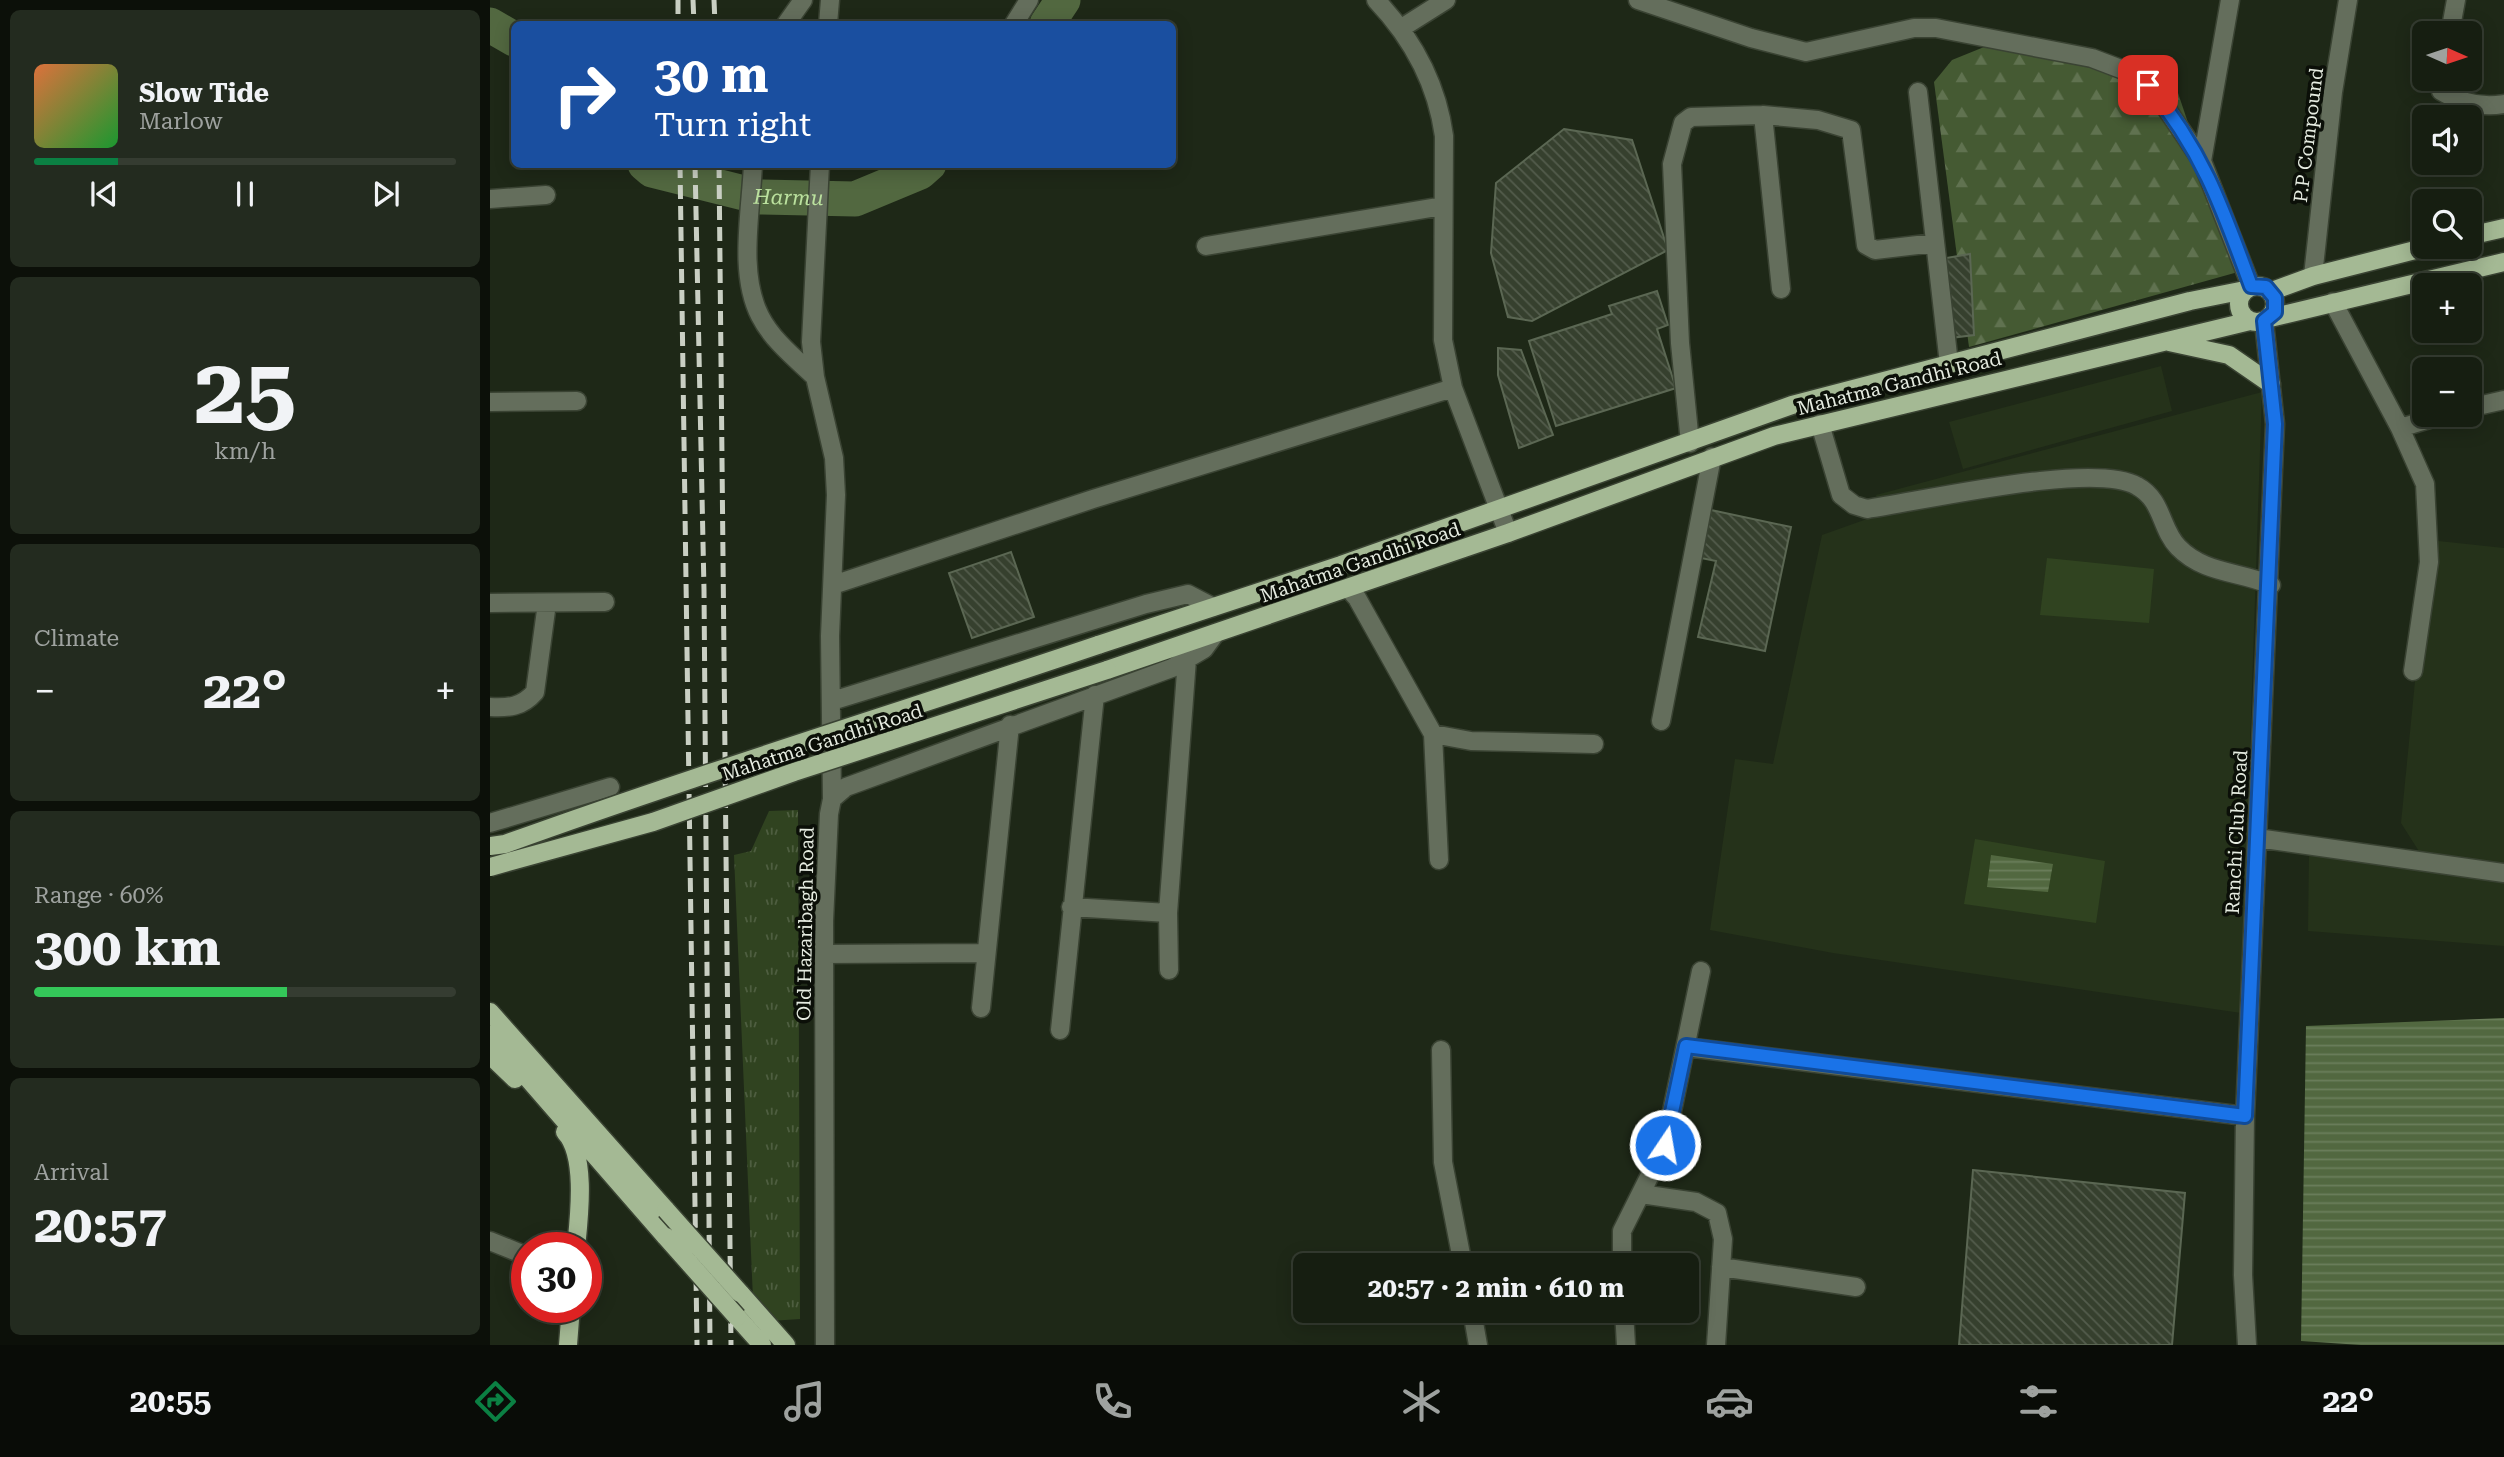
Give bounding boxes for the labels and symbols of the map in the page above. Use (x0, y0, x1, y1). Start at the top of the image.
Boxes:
north arrow (2412, 21, 2482, 91)
pin (2118, 55, 2178, 115)
street label: P.P Compound (2289, 66, 2328, 204)
water label: Harmu (752, 185, 824, 210)
street label: Mahatma Gandhi Road (1795, 347, 2004, 420)
street label: Mahatma Gandhi Road (1257, 517, 1463, 607)
street label: Mahatma Gandhi Road (719, 699, 925, 786)
street label: Ranchi Club Road (2221, 749, 2252, 915)
street label: Old Hazaribagh Road (792, 827, 819, 1021)
position arrow (1628, 1108, 1702, 1182)
speed limit sign: 30 (511, 1232, 602, 1323)

